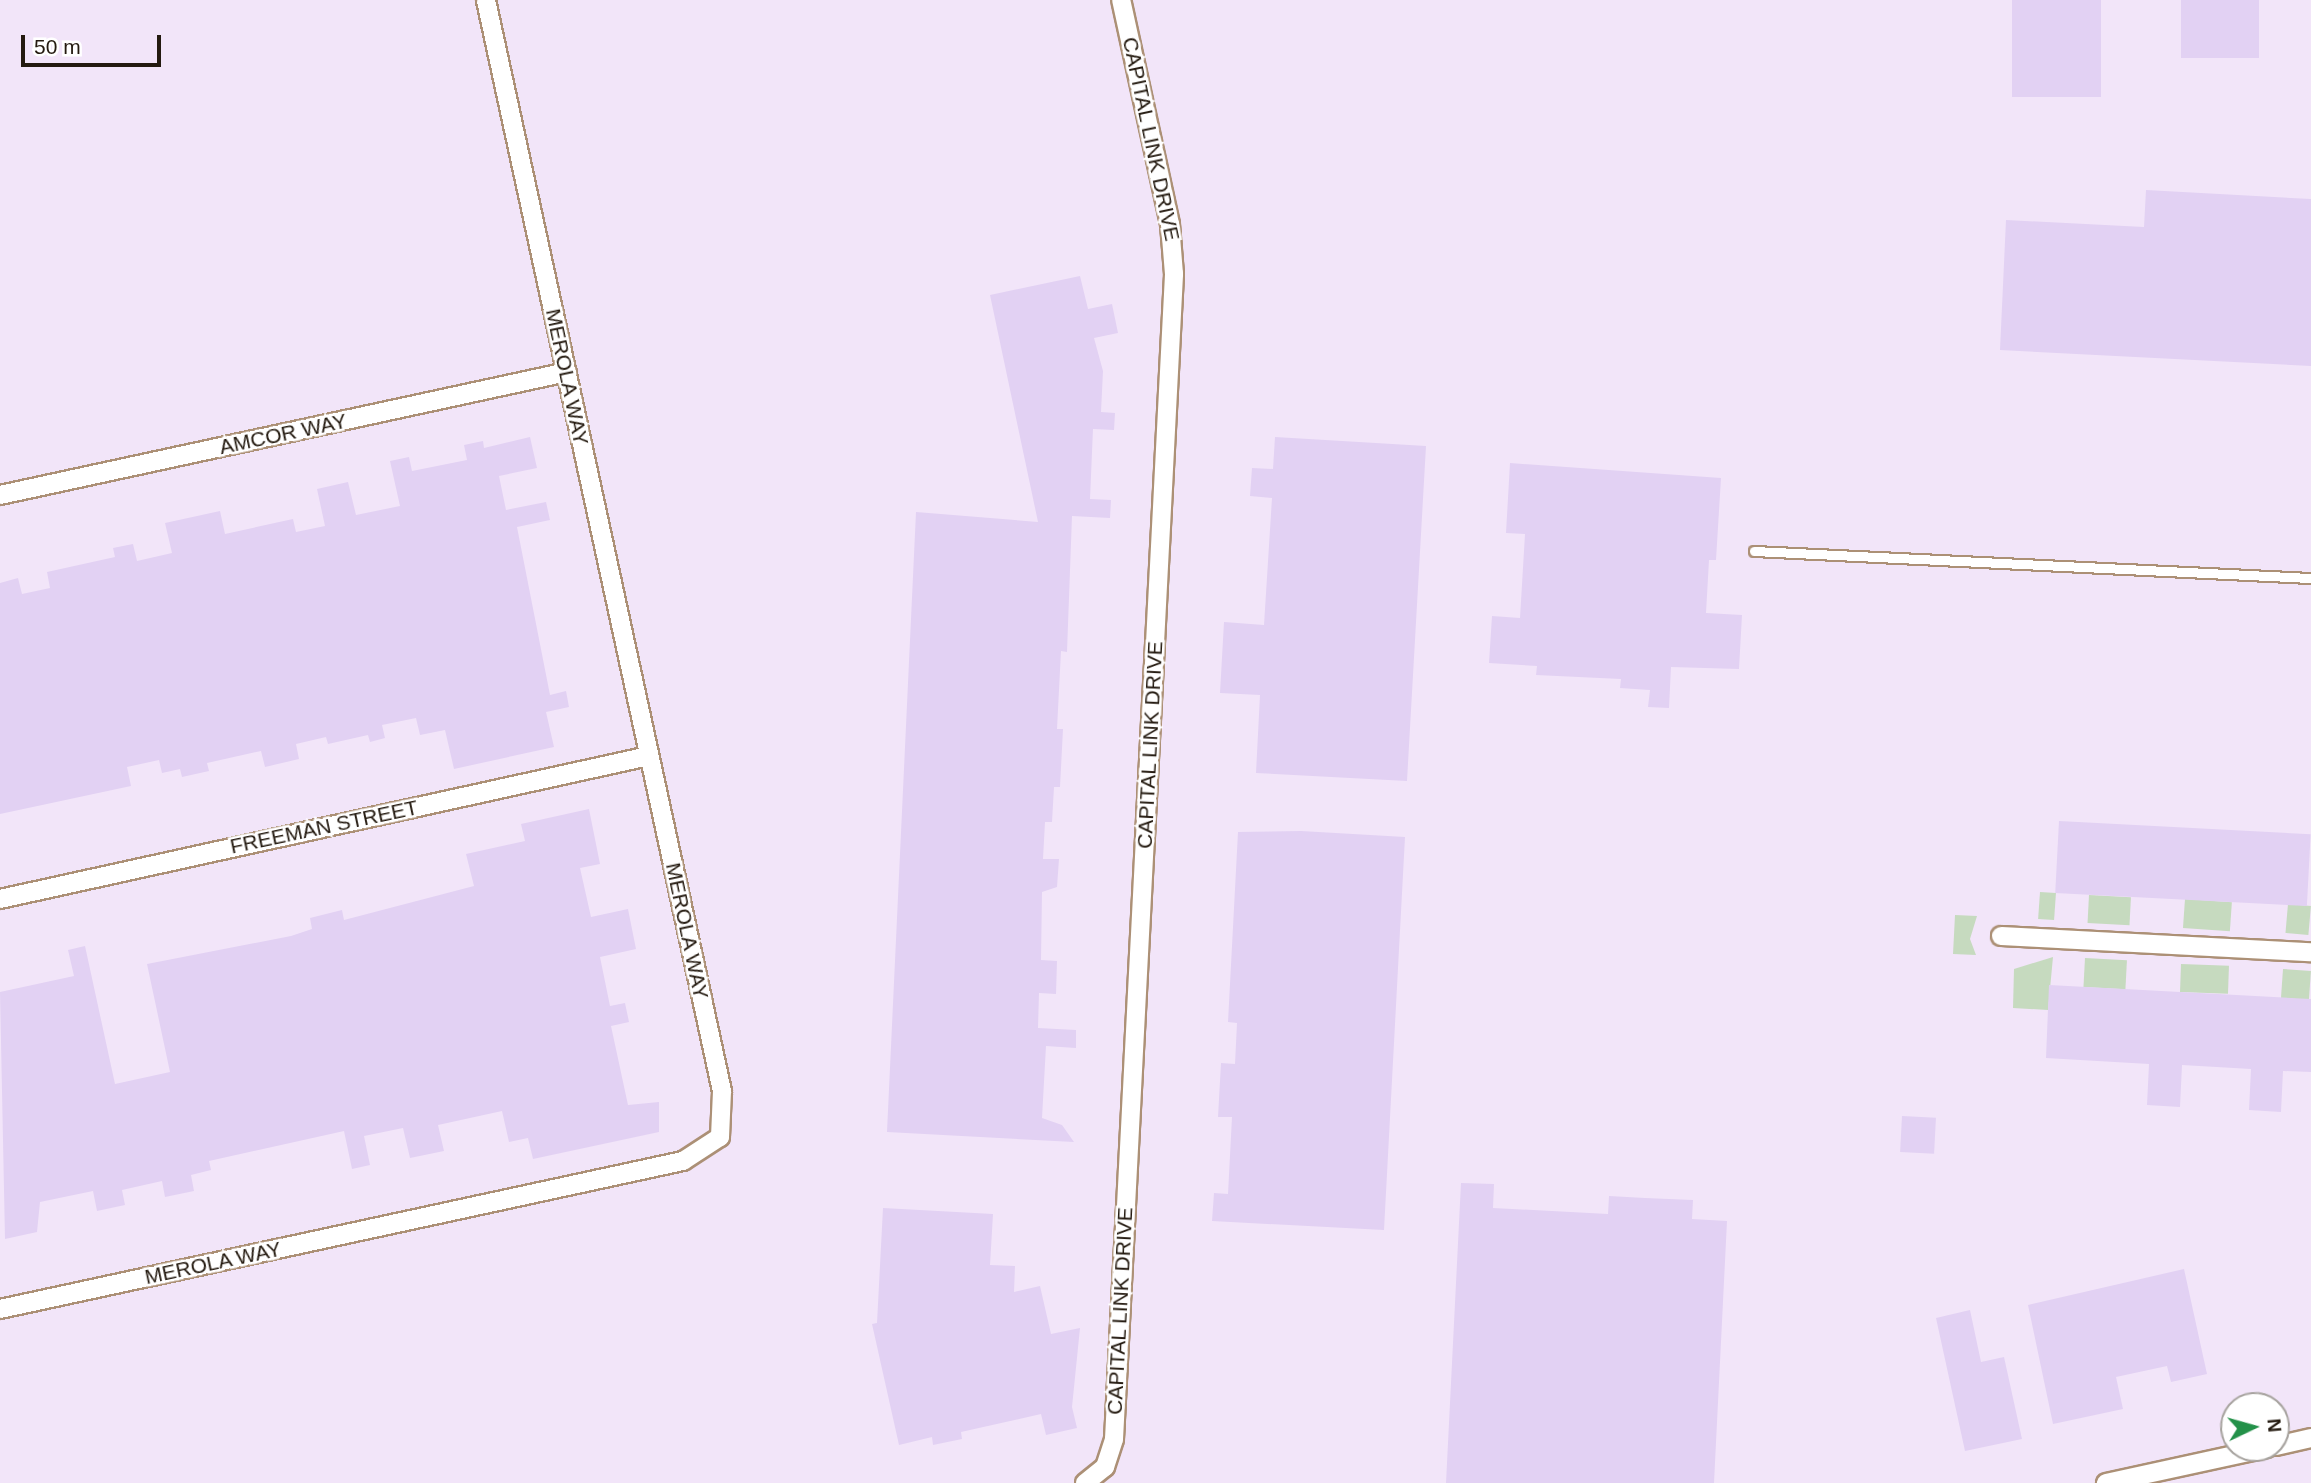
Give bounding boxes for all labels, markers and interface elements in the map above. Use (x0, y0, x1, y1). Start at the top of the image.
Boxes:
scale bar (24, 21, 164, 65)
street label: CAPITAL LINK DRIVE (1117, 34, 1185, 244)
text: 50 m (34, 35, 81, 58)
street label: MEROLA WAY (540, 306, 594, 448)
street label: AMCOR WAY (217, 408, 349, 460)
street label: CAPITAL LINK DRIVE (1132, 640, 1168, 850)
street label: FREEMAN STREET (228, 795, 420, 859)
street label: MEROLA WAY (660, 860, 714, 1002)
street label: CAPITAL LINK DRIVE (1102, 1206, 1138, 1416)
street label: MEROLA WAY (142, 1236, 284, 1290)
north arrow (2220, 1392, 2290, 1462)
text: N (2263, 1418, 2285, 1433)

